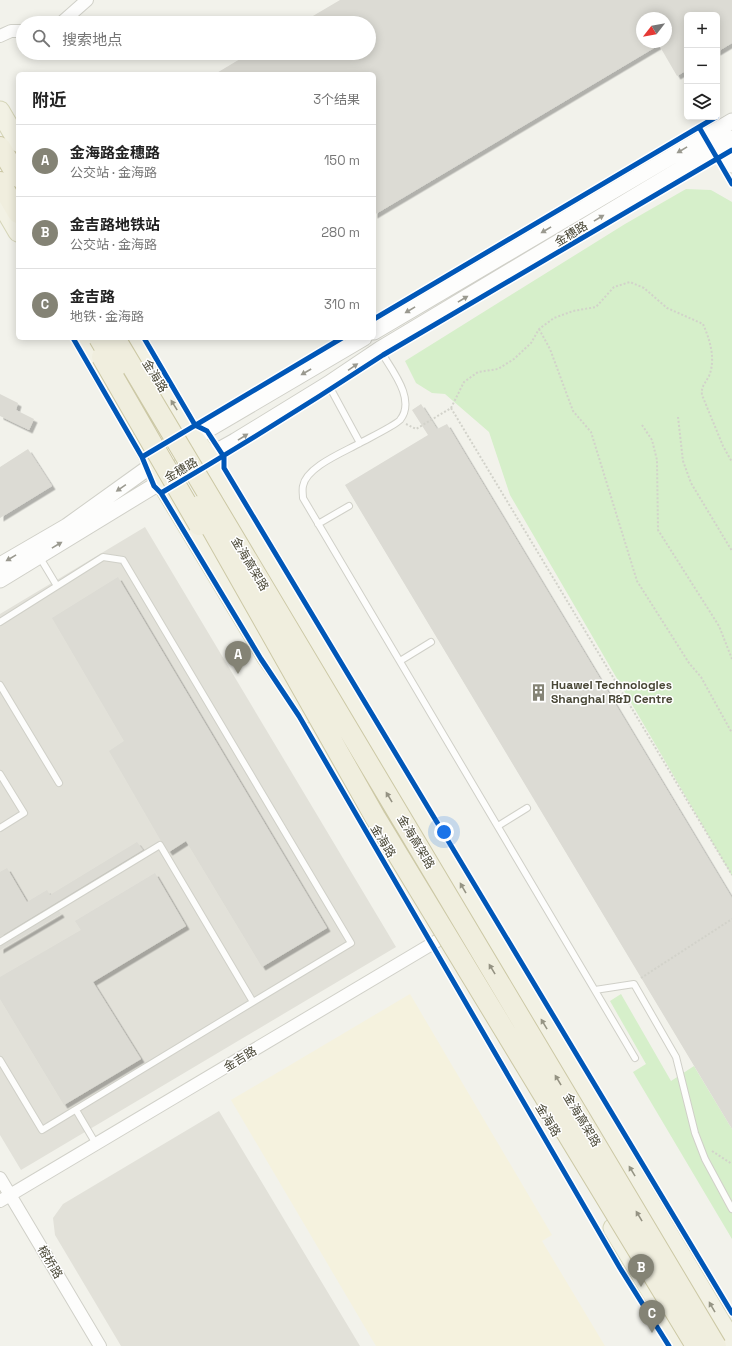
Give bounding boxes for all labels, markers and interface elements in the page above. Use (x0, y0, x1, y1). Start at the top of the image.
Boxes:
north arrow (636, 12, 672, 48)
map controls (684, 12, 720, 120)
button: + (684, 12, 720, 48)
search box (16, 16, 376, 60)
icon: search (30, 27, 52, 49)
text: 搜索地点 (62, 30, 122, 49)
button: − (684, 48, 720, 84)
button: layers (684, 84, 720, 120)
text: 附近 (32, 89, 66, 111)
text: 3个结果 (313, 91, 360, 108)
text: 金海路金穗路 (70, 143, 160, 162)
one-way arrow (677, 146, 688, 153)
text: A (41, 152, 49, 169)
text: 150 m (324, 152, 360, 169)
text: 公交站 · 金海路 (70, 164, 157, 181)
one-way arrow (593, 214, 605, 221)
text: 金吉路地铁站 (70, 215, 160, 234)
street label: 金穗路 (551, 218, 591, 250)
text: B (41, 224, 49, 241)
text: 280 m (321, 224, 360, 241)
one-way arrow (541, 226, 551, 234)
text: 公交站 · 金海路 (70, 236, 157, 253)
text: 金吉路 (70, 287, 115, 306)
one-way arrow (458, 295, 468, 303)
text: C (41, 296, 49, 313)
text: 310 m (324, 296, 360, 313)
one-way arrow (404, 307, 416, 314)
text: 地铁 · 金海路 (70, 308, 144, 325)
street label: 金海路 (139, 356, 171, 396)
one-way arrow (347, 363, 358, 371)
one-way arrow (300, 369, 312, 376)
one-way arrow (170, 400, 178, 410)
one-way arrow (237, 433, 249, 440)
street label: 金穗路 (161, 454, 201, 486)
one-way arrow (115, 484, 126, 492)
street label: 金海高架路 (228, 534, 272, 594)
one-way arrow (52, 541, 62, 549)
one-way arrow (6, 554, 16, 562)
pin: A (225, 641, 251, 674)
place label: Huawei Technologies Shanghai R&D Centre (551, 677, 673, 707)
building icon: Huawei Technologies Shanghai R&D Centre (528, 682, 548, 702)
one-way arrow (386, 791, 393, 803)
street label: 金海高架路 (394, 812, 438, 872)
street label: 金海路 (367, 821, 399, 861)
your location (434, 822, 454, 842)
one-way arrow (459, 882, 466, 894)
one-way arrow (488, 963, 495, 975)
one-way arrow (540, 1018, 547, 1030)
street label: 金吉路 (220, 1043, 260, 1075)
one-way arrow (555, 1074, 562, 1086)
street label: 金海高架路 (560, 1090, 604, 1150)
street label: 金海路 (532, 1100, 564, 1140)
one-way arrow (628, 1166, 636, 1176)
one-way arrow (635, 1211, 643, 1221)
street label: 榕桥路 (34, 1242, 66, 1282)
pin: B (628, 1254, 654, 1287)
pin: C (639, 1300, 665, 1333)
one-way arrow (709, 1301, 716, 1313)

